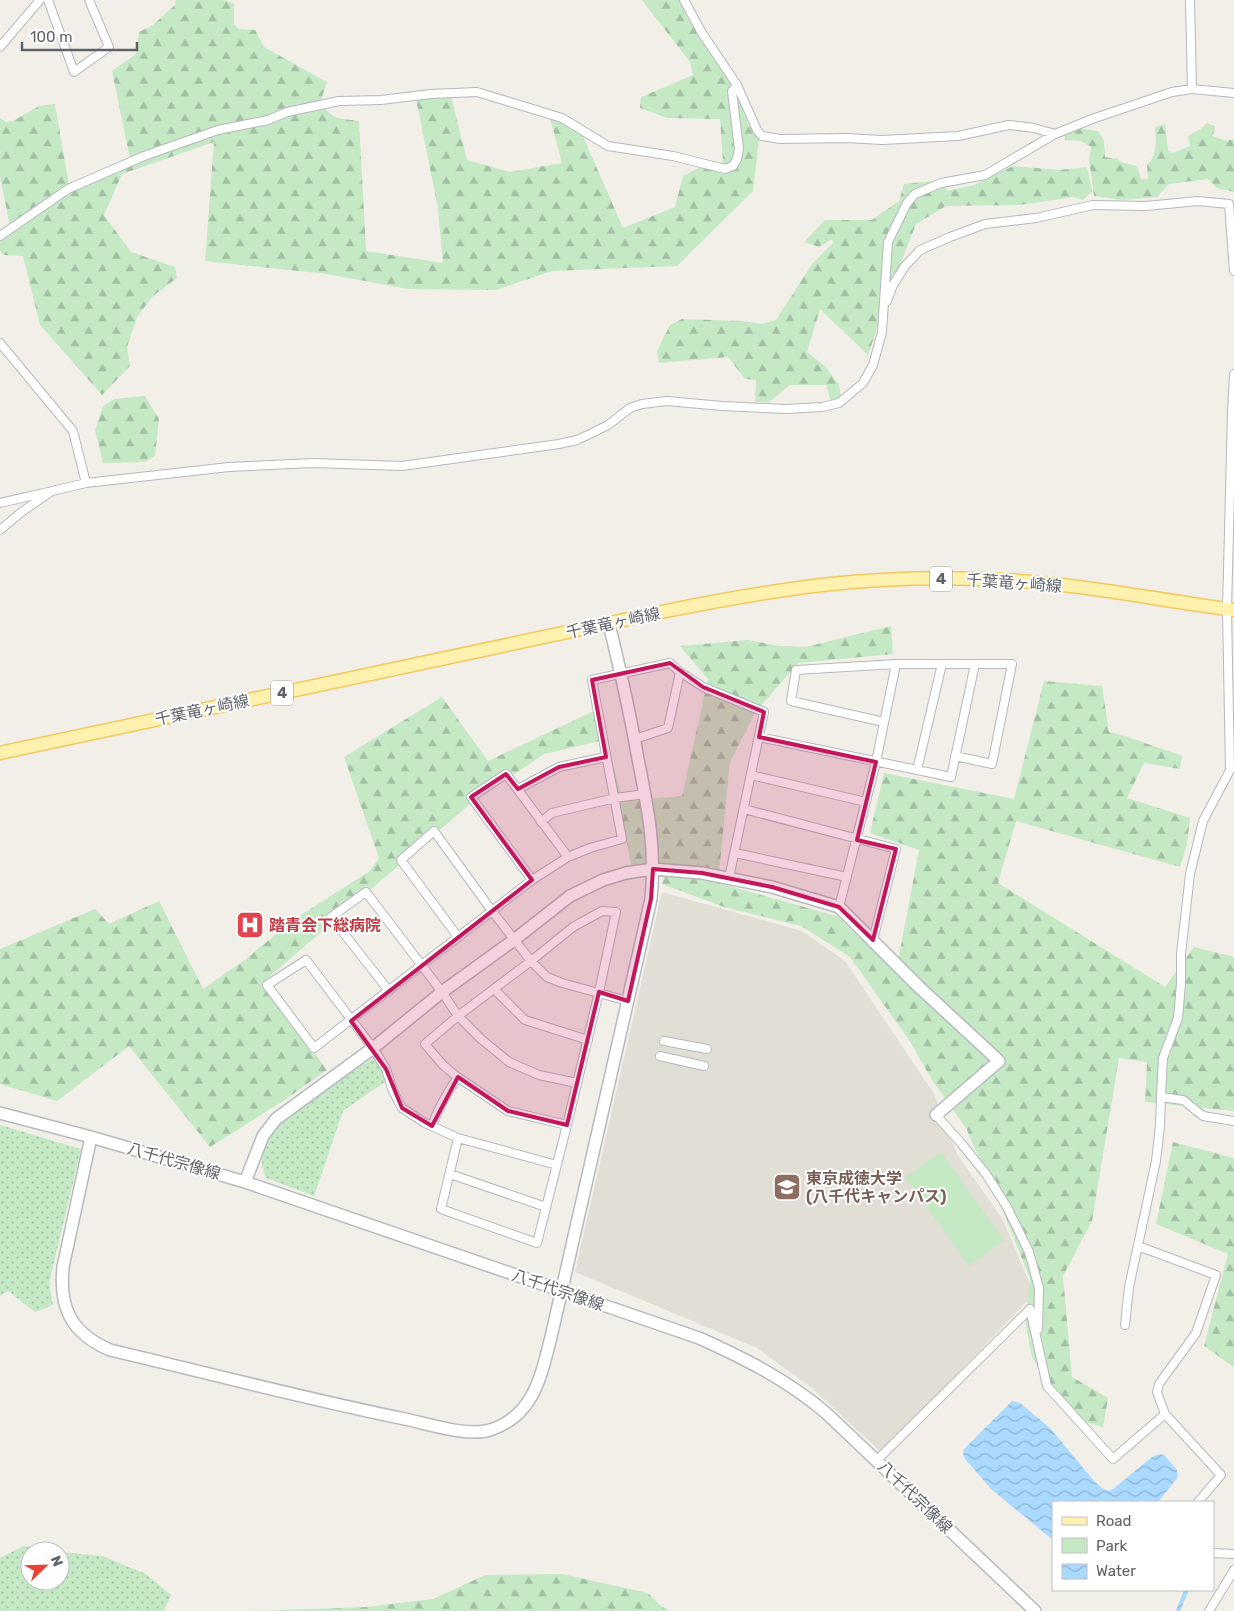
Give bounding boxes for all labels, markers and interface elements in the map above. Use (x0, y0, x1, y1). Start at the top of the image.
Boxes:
scale bar (22, 20, 138, 52)
text: 100 m (30, 28, 72, 46)
road number: 4 (930, 566, 952, 592)
street label: 千葉竜ヶ崎線 (965, 570, 1063, 596)
street label: 千葉竜ヶ崎線 (564, 604, 662, 642)
road number: 4 (271, 680, 293, 706)
street label: 千葉竜ヶ崎線 (153, 691, 251, 729)
hospital icon: 踏青会下総病院 (235, 910, 265, 940)
place label: 踏青会下総病院 (269, 916, 381, 935)
street label: 八千代宗像線 (125, 1139, 223, 1183)
place label: 東京成徳大学 (八千代キャンパス) (806, 1169, 946, 1206)
school or university icon: 東京成徳大学 (八千代キャンパス) (772, 1172, 802, 1202)
street label: 八千代宗像線 (510, 1265, 606, 1315)
street label: 八千代宗像線 (874, 1457, 956, 1537)
legend (1052, 1501, 1214, 1591)
text: Road (1096, 1512, 1132, 1530)
text: Park (1096, 1537, 1127, 1555)
north arrow (20, 1541, 70, 1591)
text: N (47, 1553, 66, 1569)
text: Water (1096, 1562, 1136, 1580)

